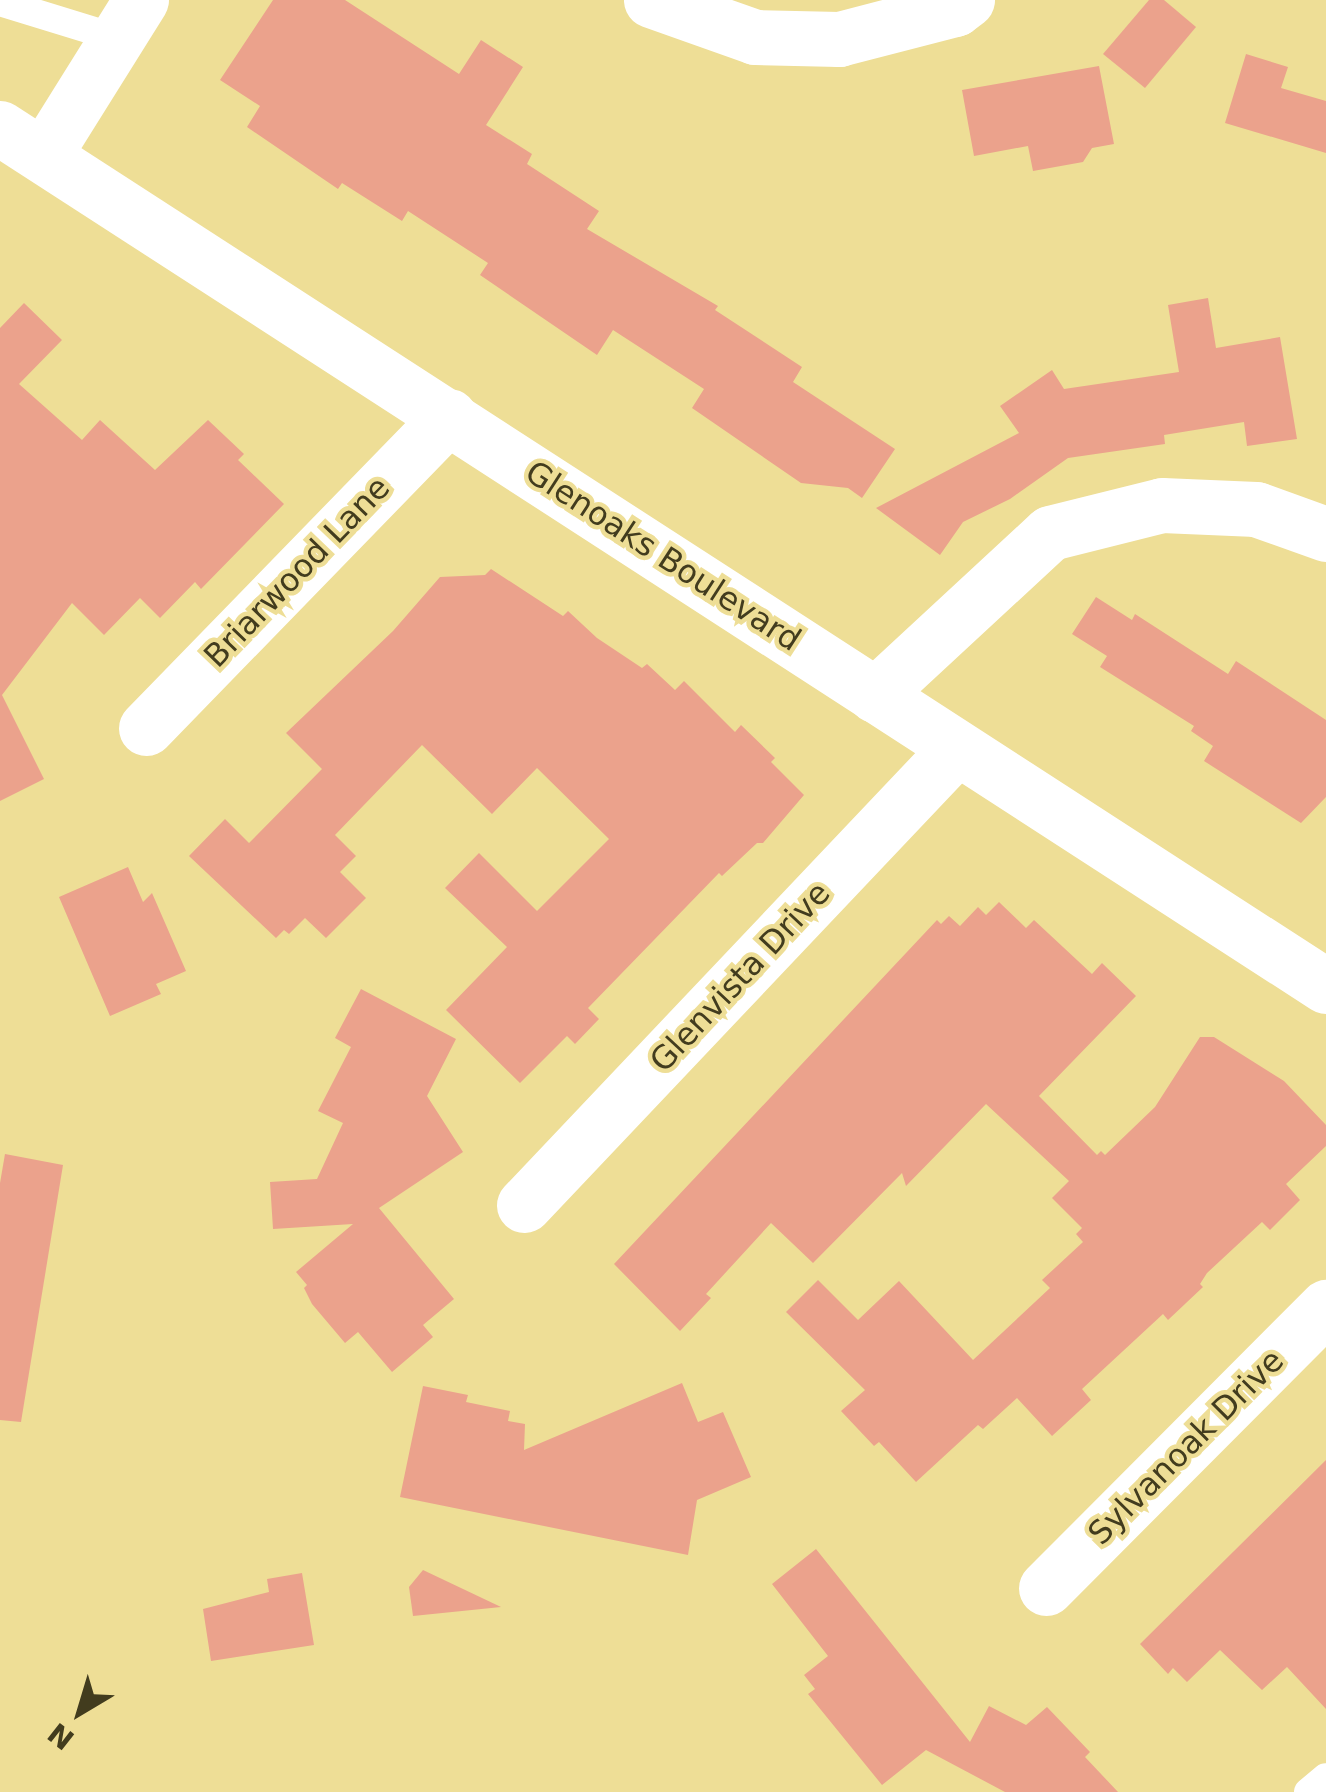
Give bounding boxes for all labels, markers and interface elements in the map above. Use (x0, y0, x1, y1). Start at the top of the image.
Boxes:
street label: Glenoaks Boulevard (518, 453, 808, 659)
street label: Briarwood Lane (196, 469, 398, 675)
street label: Glenvista Drive (642, 874, 838, 1080)
street label: Sylvanoak Drive (1080, 1341, 1292, 1553)
north arrow (30, 1662, 130, 1762)
text: N (42, 1716, 81, 1756)

